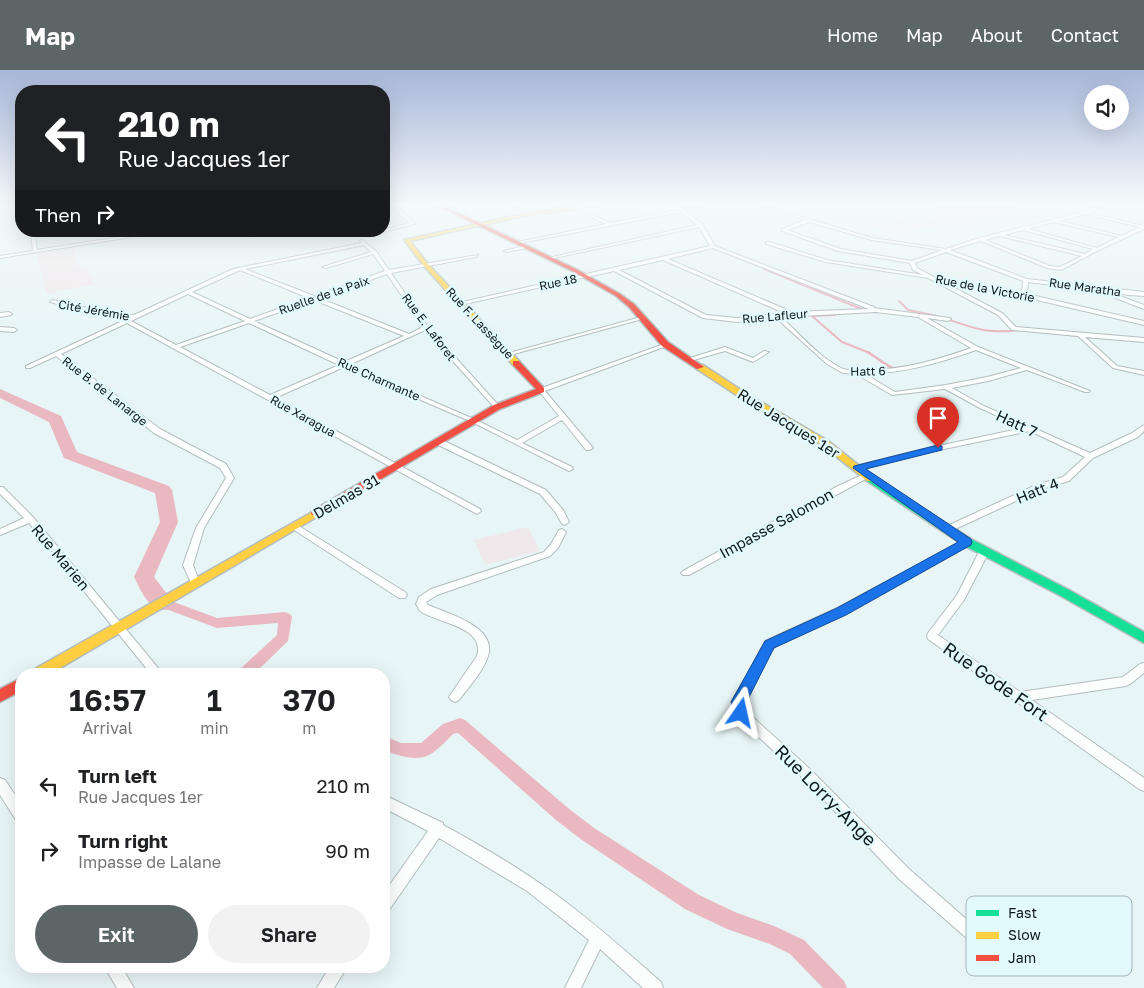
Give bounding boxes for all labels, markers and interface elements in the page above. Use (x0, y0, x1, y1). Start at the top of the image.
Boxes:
text: Map (25, 21, 75, 50)
text: Home (827, 24, 878, 46)
text: Map (906, 24, 943, 46)
text: About (971, 24, 1023, 46)
text: Contact (1051, 24, 1119, 46)
map controls (1084, 85, 1129, 130)
button: sound (1084, 85, 1129, 130)
text: 210 m (118, 103, 220, 145)
icon: left (35, 105, 100, 170)
text: Rue Jacques 1er (118, 145, 290, 172)
icon: right (91, 200, 119, 228)
text: Then (35, 203, 81, 226)
street label: Rue 18 (538, 271, 578, 293)
street label: Rue de la Victorie (934, 271, 1036, 305)
street label: Ruelle de la Paix (277, 272, 372, 318)
street label: Rue Maratha (1048, 275, 1122, 299)
street label: Rue F. Lassègue (443, 284, 517, 362)
street label: Rue E. Laforet (399, 290, 459, 364)
street label: Cité Jérémie (57, 296, 131, 324)
street label: Rue Lafleur (742, 306, 809, 326)
street label: Rue B. de Lanarge (59, 353, 151, 429)
street label: Rue Charmante (335, 354, 423, 404)
street label: Hatt 6 (850, 363, 886, 379)
street label: Rue Jacques 1er (735, 384, 843, 462)
street label: Rue Xaragua (268, 392, 338, 440)
pin (917, 397, 959, 448)
icon: arrive (924, 404, 952, 432)
street label: Hatt 7 (994, 406, 1040, 440)
street label: Delmas 31 (310, 470, 382, 522)
street label: Hatt 4 (1013, 473, 1061, 507)
street label: Impasse Salomon (716, 484, 836, 562)
street label: Rue Marien (28, 520, 94, 594)
street label: Rue Gode Fort (939, 637, 1053, 725)
text: 16:57 (69, 682, 146, 718)
text: 1 (207, 682, 222, 718)
text: 370 (283, 682, 336, 718)
position arrow (714, 686, 766, 738)
text: Arrival (83, 718, 133, 738)
text: min (200, 718, 229, 738)
text: m (302, 718, 316, 738)
street label: Rue Lorry-Ange (771, 740, 881, 850)
text: Turn left (78, 764, 157, 787)
icon: left (35, 772, 63, 800)
text: 210 m (316, 774, 370, 797)
text: Rue Jacques 1er (78, 787, 203, 807)
text: Turn right (78, 829, 168, 852)
icon: right (35, 837, 63, 865)
text: 90 m (325, 839, 370, 862)
text: Impasse de Lalane (78, 852, 221, 872)
legend (966, 896, 1132, 976)
text: Fast (1008, 904, 1037, 921)
button: Exit (35, 905, 198, 963)
button: Share (208, 905, 370, 963)
text: Slow (1008, 926, 1041, 943)
text: Jam (1008, 949, 1036, 966)

